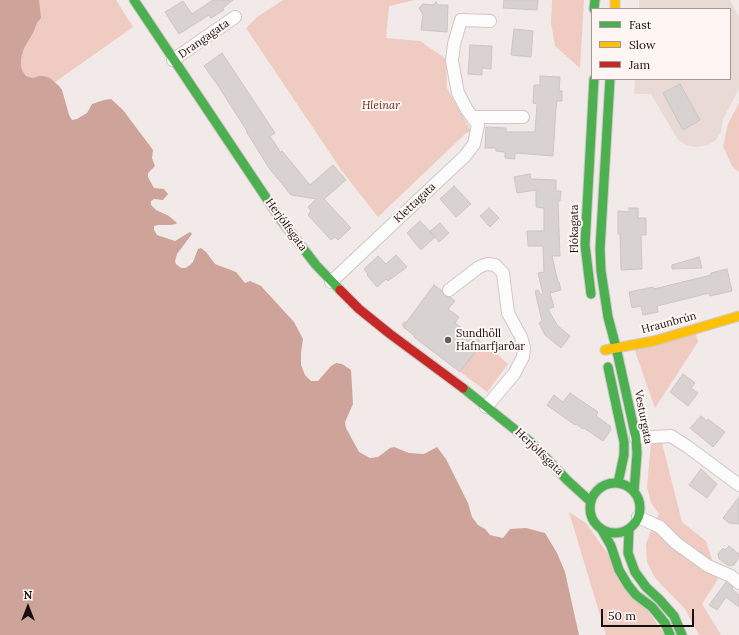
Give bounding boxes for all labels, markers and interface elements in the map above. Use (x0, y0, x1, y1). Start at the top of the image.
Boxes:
legend (591, 8, 731, 80)
street label: Drangagata (176, 17, 232, 61)
text: Fast (629, 17, 652, 32)
text: Slow (629, 37, 656, 52)
text: Jam (629, 57, 650, 72)
park label: Hleinar (362, 99, 400, 113)
street label: Klettagata (391, 180, 439, 226)
street label: Herjólfsgata (263, 196, 309, 254)
street label: Flókagata (568, 205, 582, 253)
street label: Hraunbrún (640, 309, 698, 337)
place label: Sundhöll Hafnarfjarðar (456, 327, 525, 353)
marker: Sundhöll Hafnarfjarðar (443, 335, 453, 345)
street label: Vesturgata (631, 389, 655, 445)
street label: Herjólfsgata (512, 426, 566, 478)
north arrow (8, 587, 48, 627)
text: N (24, 588, 32, 602)
scale bar (603, 601, 696, 627)
text: 50 m (608, 608, 636, 623)

